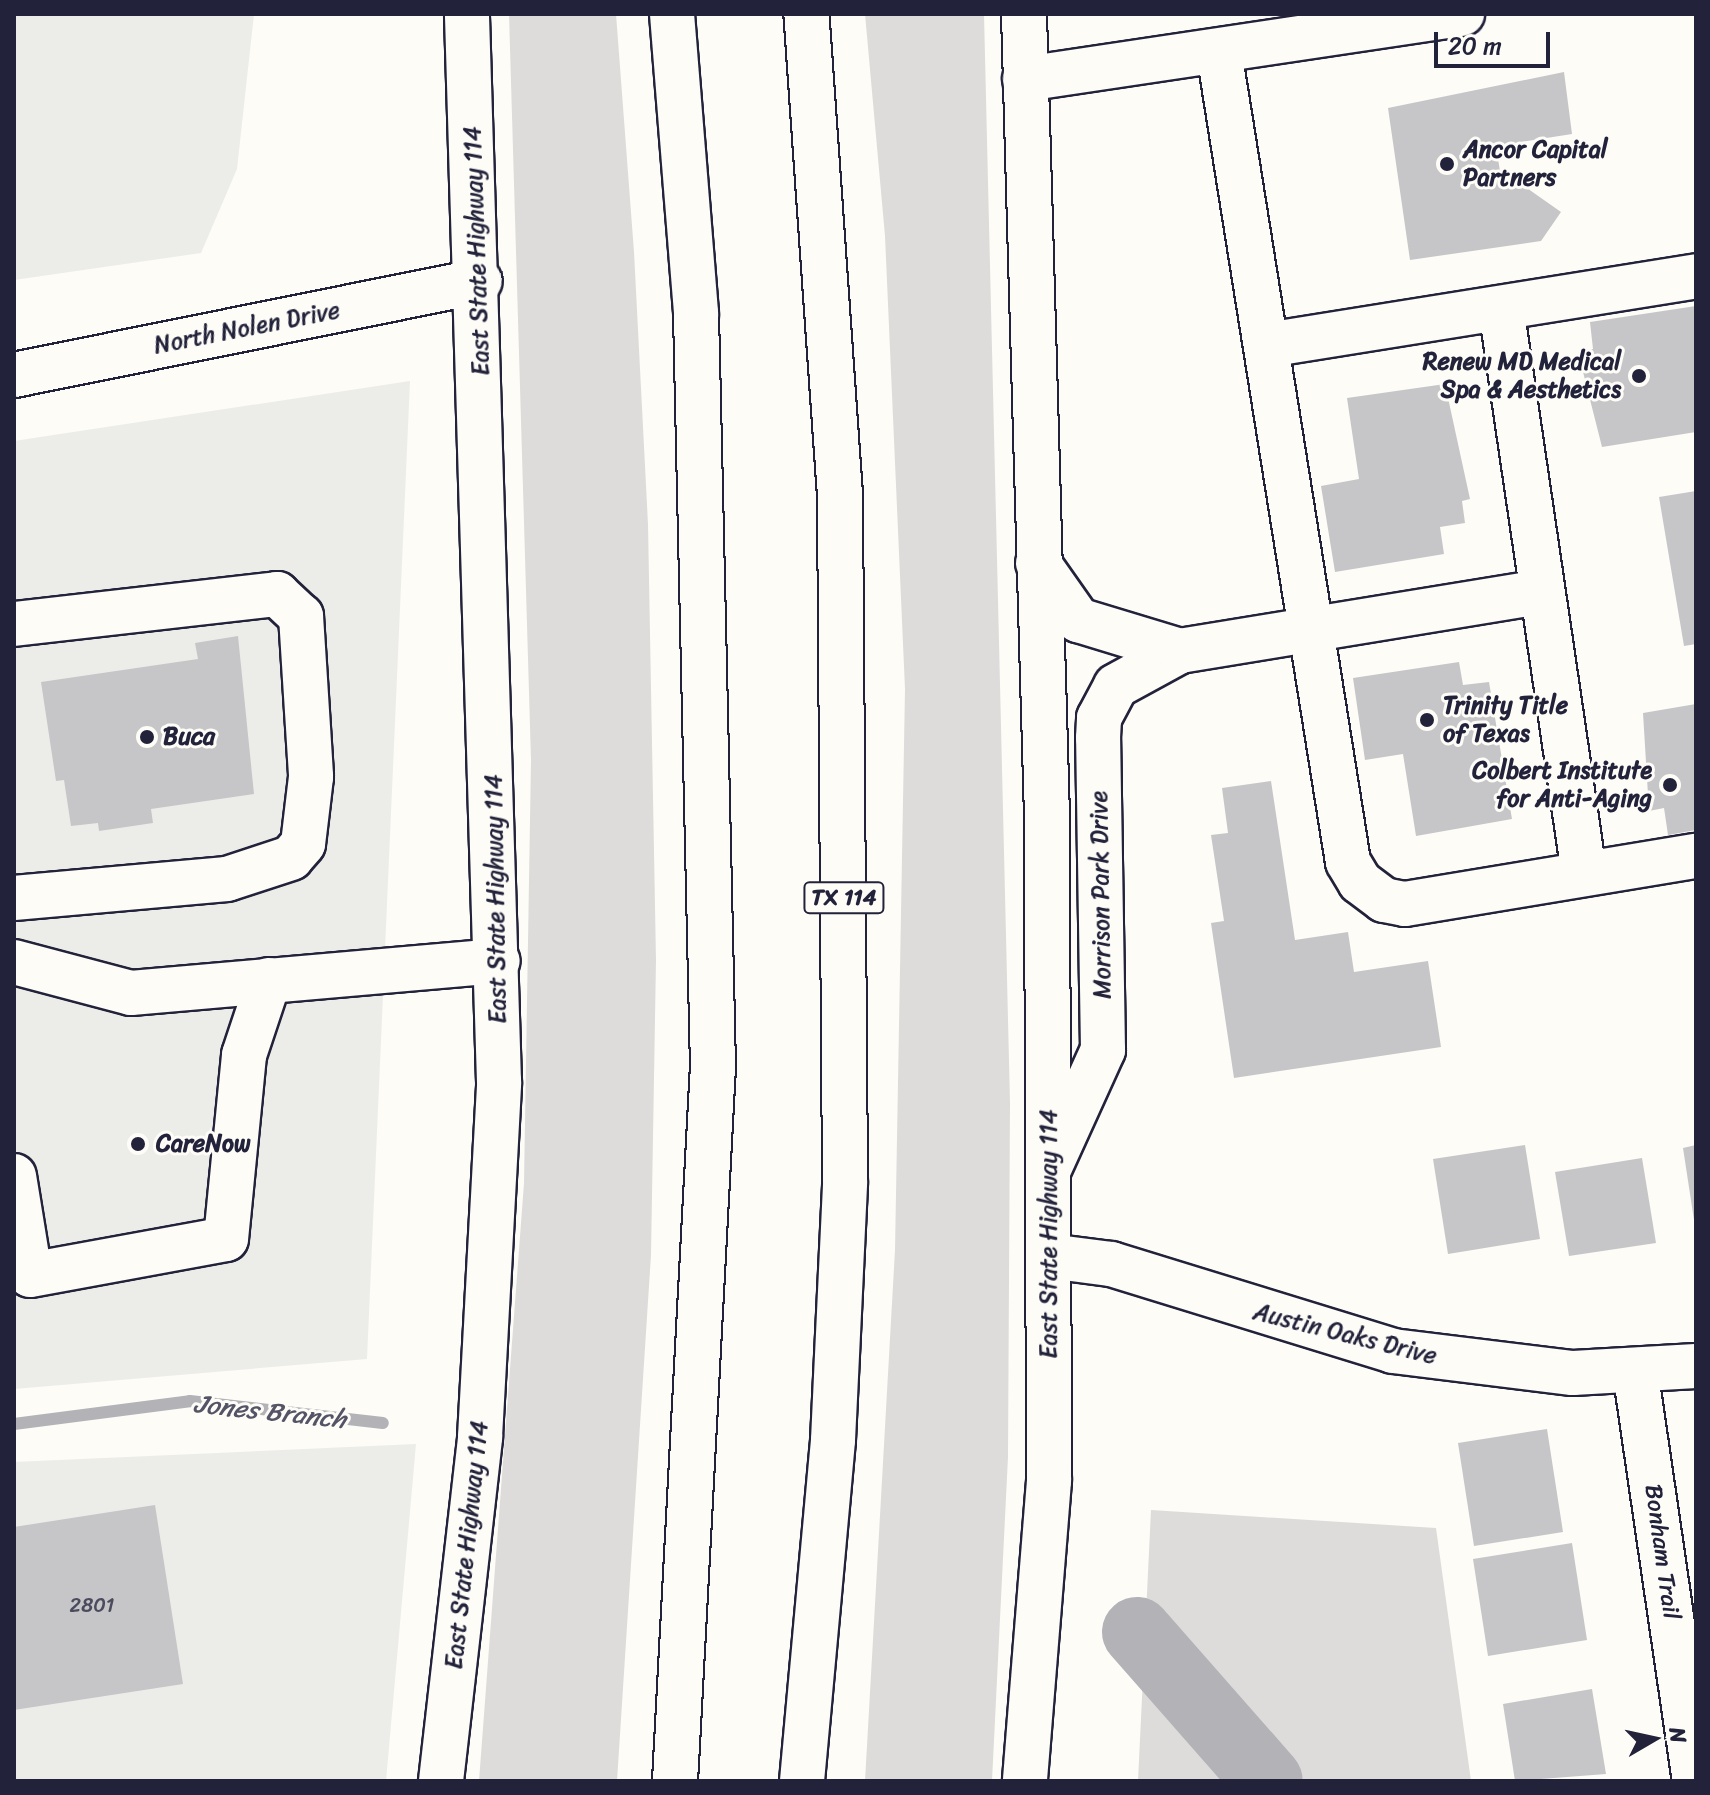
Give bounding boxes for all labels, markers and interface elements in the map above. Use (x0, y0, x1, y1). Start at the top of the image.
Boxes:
scale bar (1438, 16, 1554, 66)
text: 20 m (1448, 25, 1502, 67)
street label: East State Highway 114 (458, 125, 496, 377)
place label: Ancor Capital Partners (1463, 136, 1608, 192)
marker: Ancor Capital Partners (1438, 155, 1456, 173)
street label: North Nolen Drive (151, 296, 343, 360)
place label: Renew MD Medical Spa & Aesthetics (1424, 348, 1621, 404)
marker: Renew MD Medical Spa & Aesthetics (1628, 365, 1650, 387)
place label: Trinity Title of Texas (1443, 692, 1568, 748)
marker: Trinity Title of Texas (1418, 711, 1436, 729)
place label: Buca (163, 723, 215, 751)
marker: Buca (138, 728, 156, 746)
place label: Colbert Institute for Anti-Aging (1471, 757, 1652, 813)
street label: East State Highway 114 (479, 773, 513, 1025)
marker: Colbert Institute for Anti-Aging (1659, 774, 1681, 796)
street label: Morrison Park Drive (1085, 790, 1117, 1000)
road number: TX 114 (802, 880, 886, 916)
street label: East State Highway 114 (1035, 1108, 1063, 1360)
place label: CareNow (156, 1130, 251, 1158)
marker: CareNow (127, 1133, 149, 1155)
street label: Austin Oaks Drive (1250, 1297, 1440, 1371)
water label: Jones Branch (193, 1389, 347, 1435)
street label: East State Highway 114 (440, 1419, 494, 1671)
street label: Bonham Trail (1638, 1483, 1686, 1621)
house number: 2801 (70, 1593, 114, 1617)
north arrow (1614, 1699, 1694, 1779)
text: N (1658, 1725, 1699, 1746)

